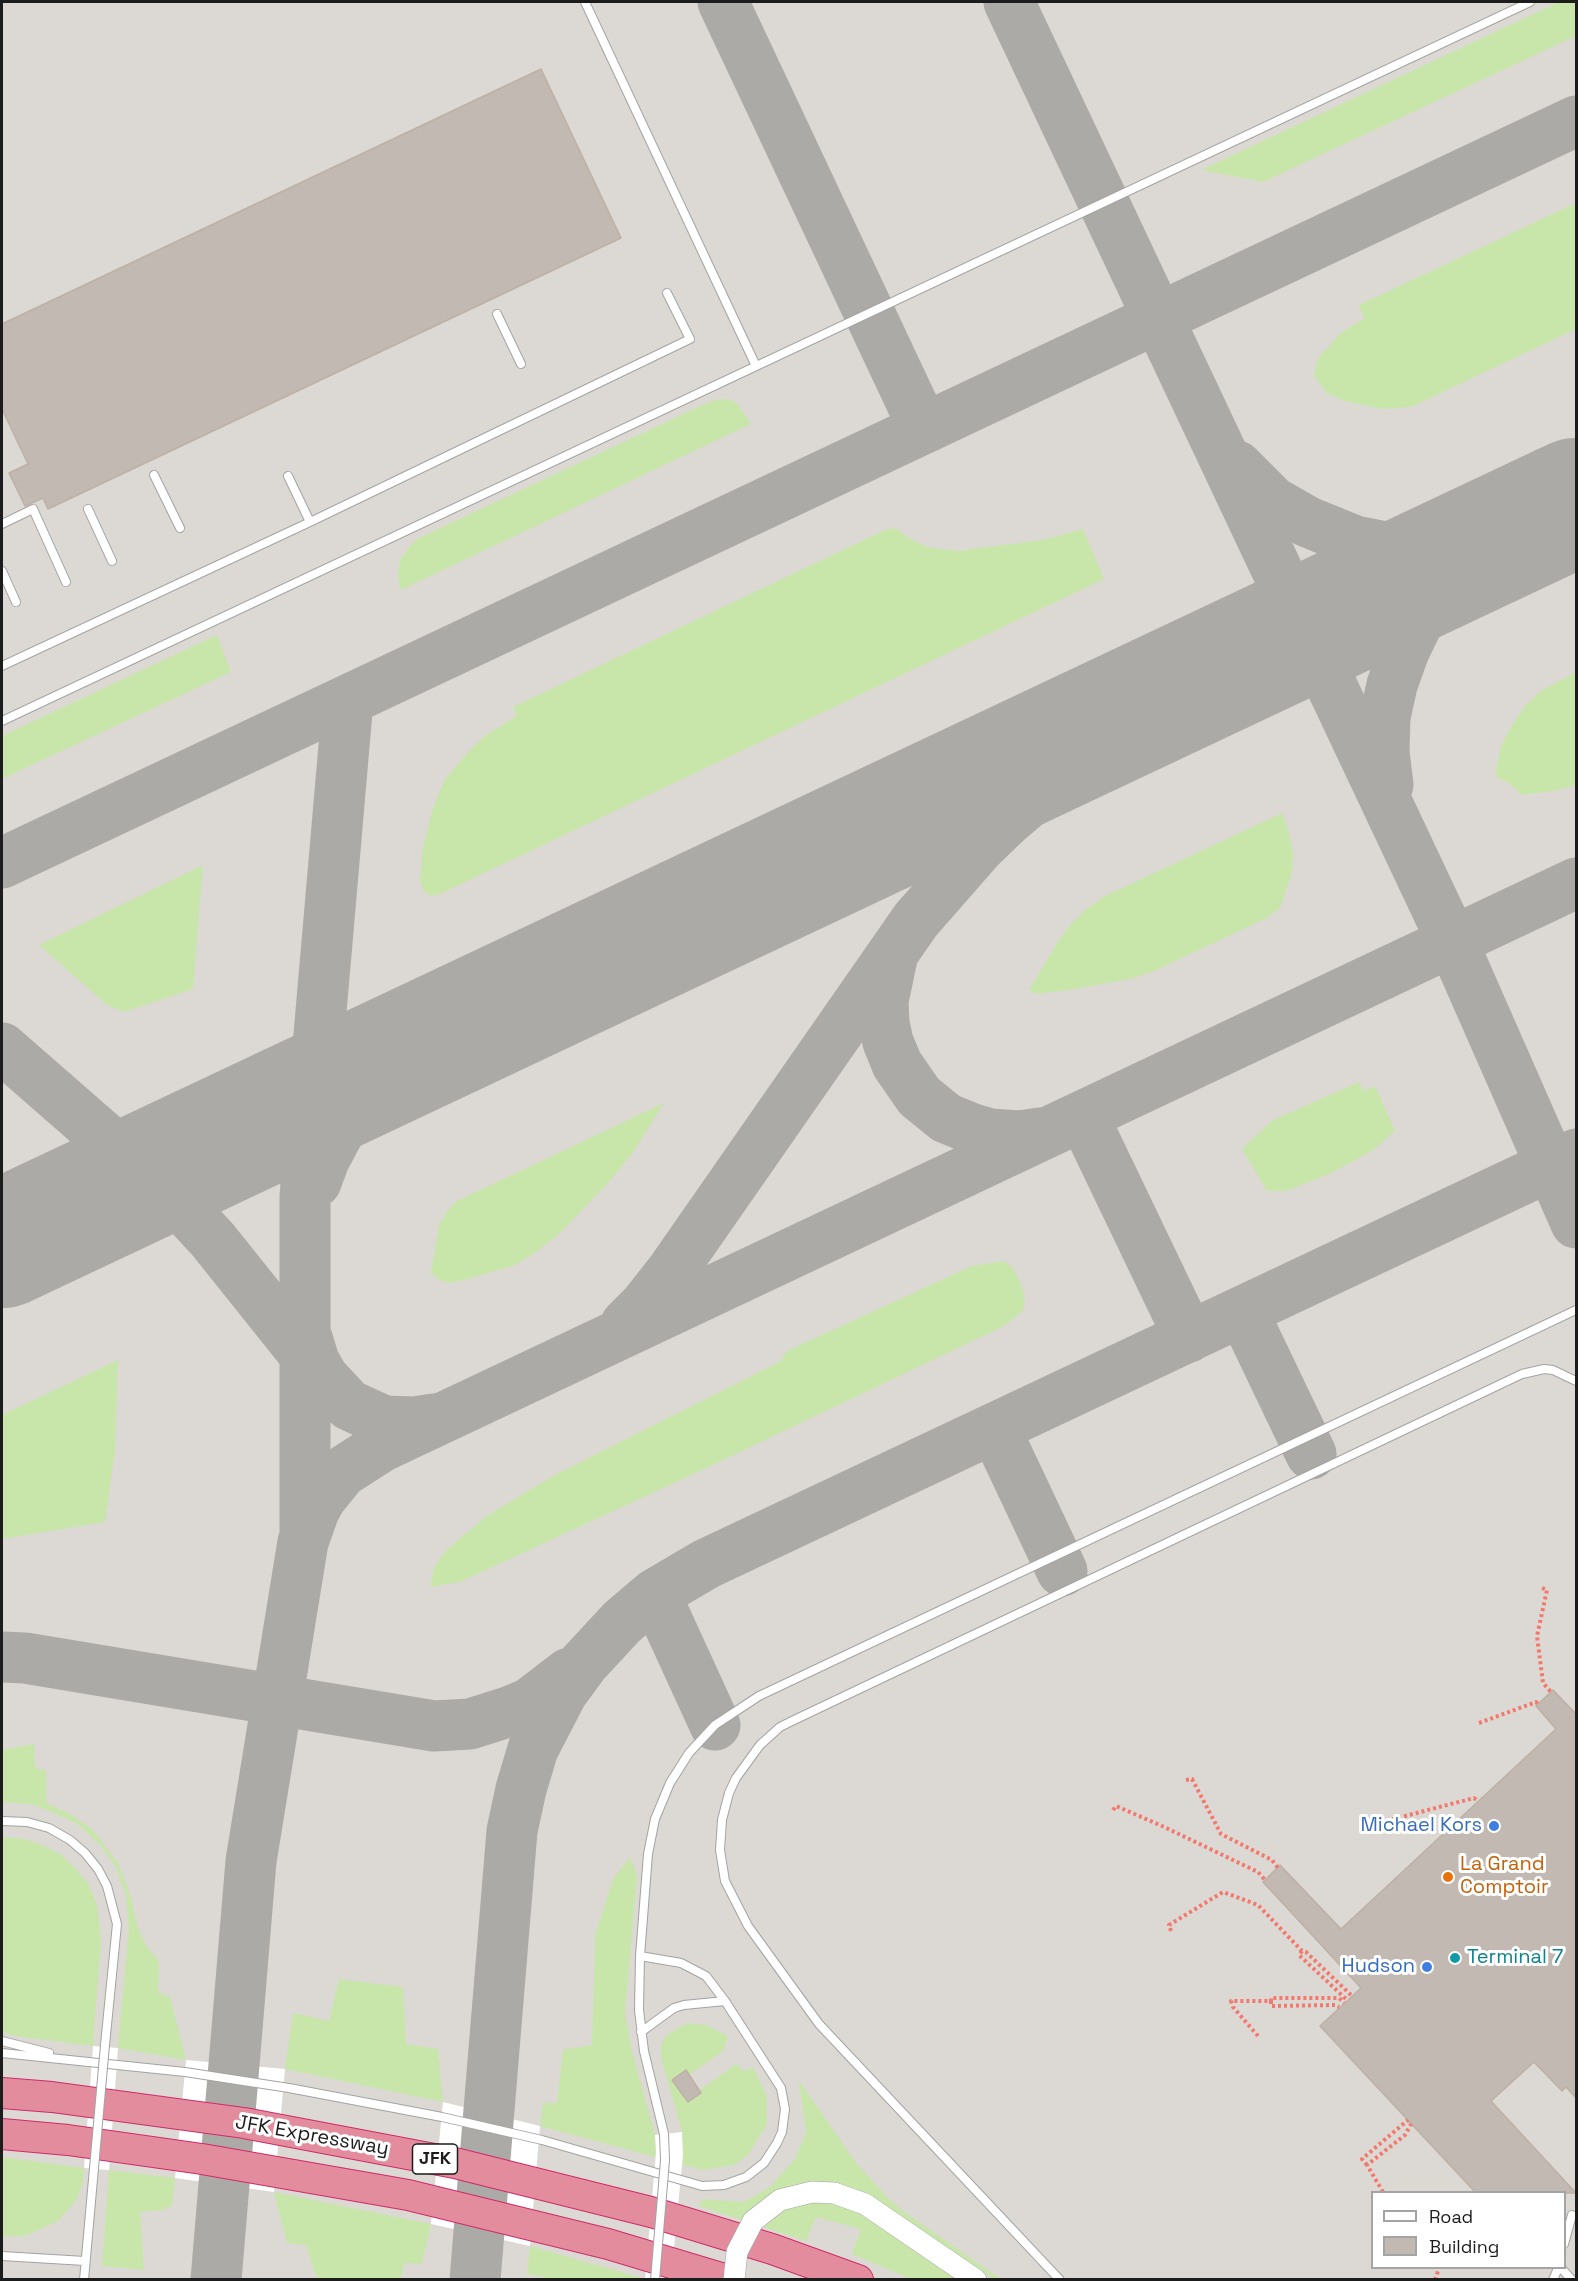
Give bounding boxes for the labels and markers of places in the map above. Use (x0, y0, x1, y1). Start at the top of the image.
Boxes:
place label: Michael Kors (1360, 1814, 1482, 1838)
marker: Michael Kors (1487, 1819, 1501, 1833)
place label: La Grand Comptoir (1460, 1853, 1549, 1900)
marker: La Grand Comptoir (1441, 1870, 1455, 1884)
place label: Terminal 7 (1467, 1946, 1563, 1970)
marker: Terminal 7 (1448, 1951, 1462, 1965)
place label: Hudson (1342, 1955, 1415, 1979)
marker: Hudson (1420, 1960, 1434, 1974)

